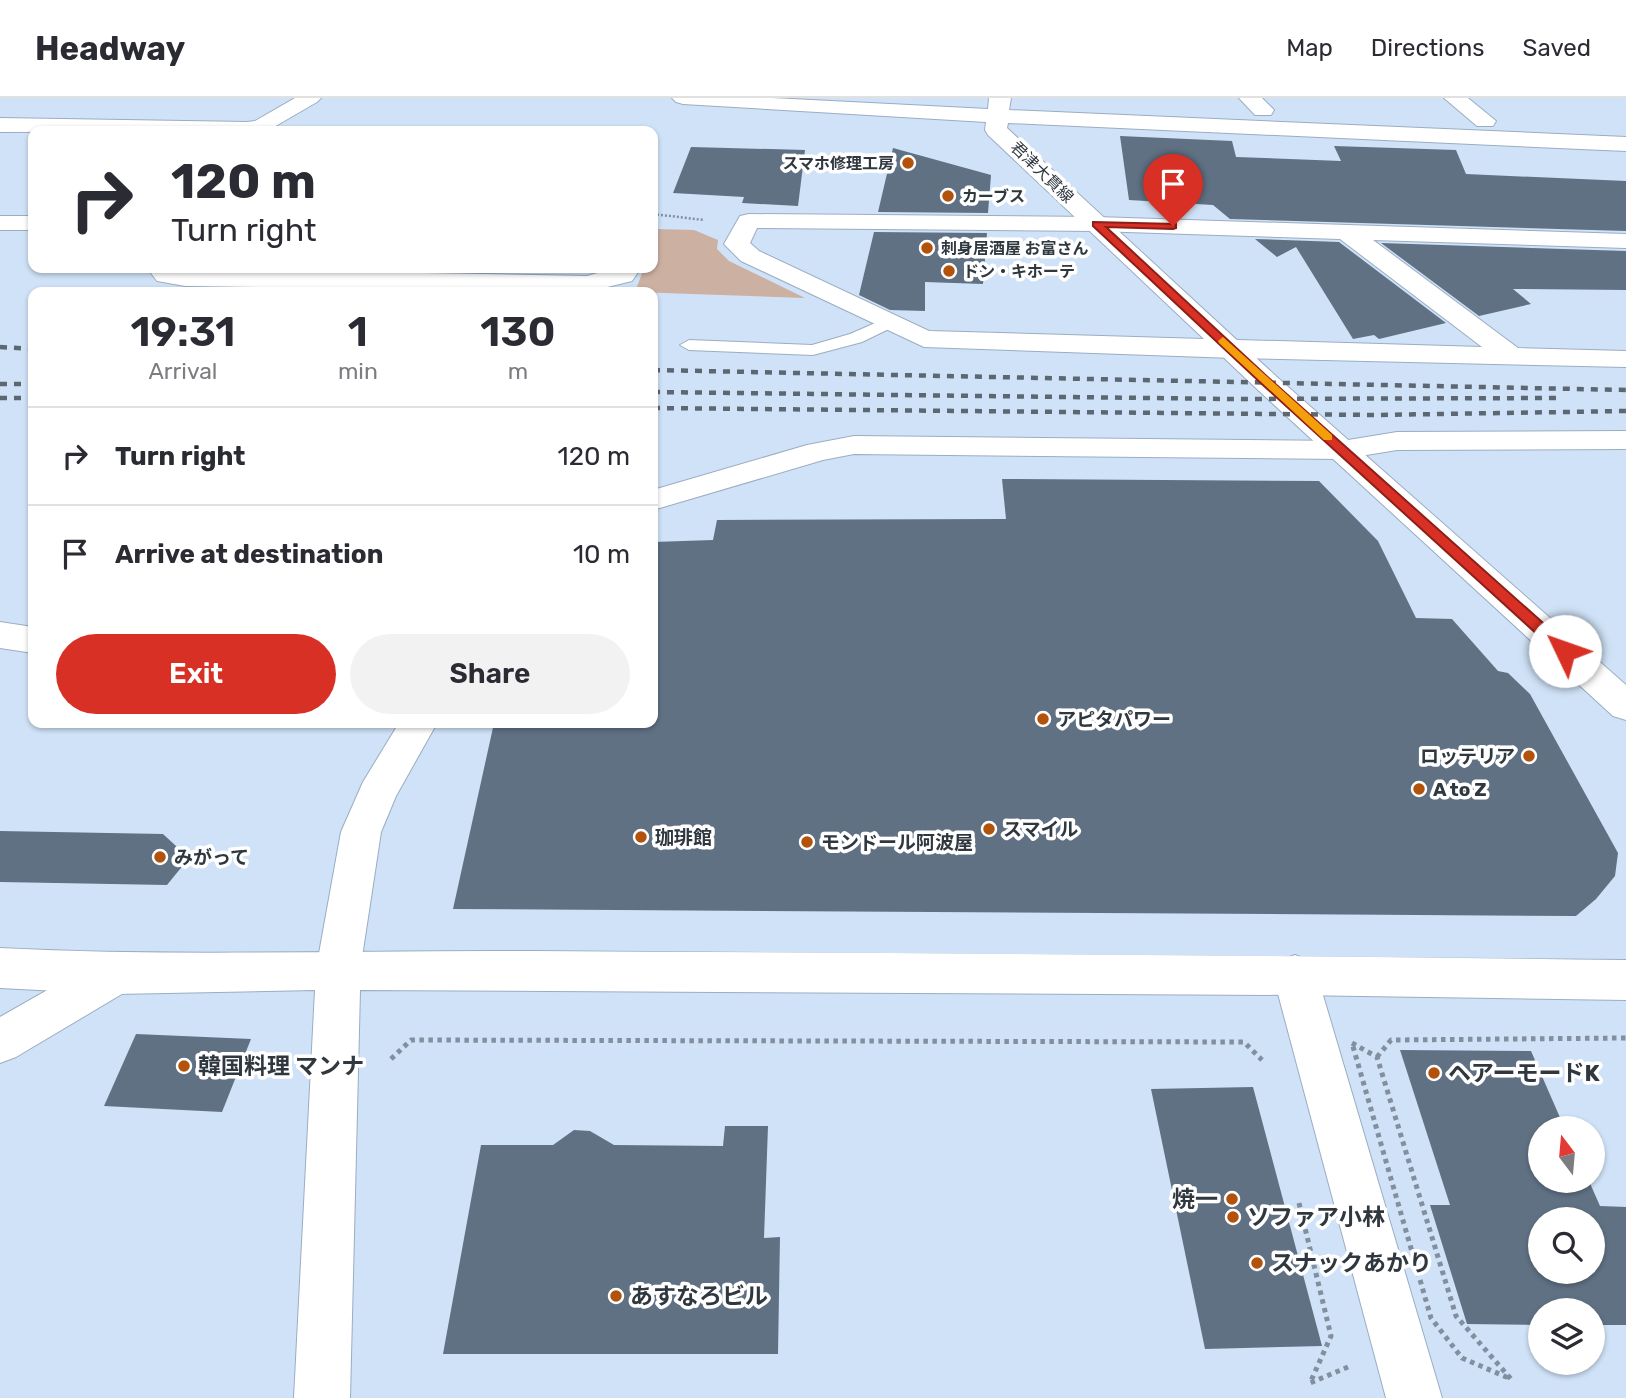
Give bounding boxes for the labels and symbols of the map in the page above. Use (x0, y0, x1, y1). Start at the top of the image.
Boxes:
street label: 君津大貫線 (1007, 137, 1077, 207)
place label: スマホ修理工房 (782, 154, 894, 173)
pin (1143, 154, 1203, 226)
marker: スマホ修理工房 (900, 155, 916, 171)
place label: カーブス (962, 187, 1025, 206)
marker: カーブス (940, 188, 956, 204)
place label: 刺身居酒屋 お富さん (941, 239, 1088, 258)
marker: 刺身居酒屋 お富さん (919, 240, 935, 256)
place label: ドン・キホーテ (963, 262, 1075, 281)
marker: ドン・キホーテ (941, 263, 957, 279)
position arrow (1528, 614, 1602, 688)
place label: アピタパワー (1057, 708, 1171, 731)
marker: アピタパワー (1035, 711, 1051, 727)
place label: ロッテリア (1420, 745, 1515, 768)
marker: ロッテリア (1521, 748, 1537, 764)
place label: A to Z (1433, 778, 1487, 801)
marker: A to Z (1411, 781, 1427, 797)
place label: スマイル (1003, 818, 1078, 841)
marker: スマイル (981, 821, 997, 837)
place label: 珈琲館 (655, 826, 712, 849)
marker: 珈琲館 (633, 829, 649, 845)
place label: モンドール阿波屋 (821, 831, 973, 854)
marker: モンドール阿波屋 (799, 834, 815, 850)
place label: みがって (174, 846, 249, 869)
marker: みがって (152, 849, 168, 865)
place label: 韓国料理 マンナ (198, 1052, 364, 1080)
marker: 韓国料理 マンナ (176, 1058, 192, 1074)
place label: ヘアーモードK (1448, 1059, 1601, 1087)
marker: ヘアーモードK (1426, 1065, 1442, 1081)
north arrow (1528, 1116, 1605, 1194)
place label: 焼一 (1172, 1185, 1218, 1213)
marker: 焼一 (1224, 1191, 1240, 1207)
place label: ソファア小林 (1247, 1203, 1385, 1231)
marker: ソファア小林 (1225, 1209, 1241, 1225)
place label: スナックあかり (1271, 1249, 1432, 1277)
marker: スナックあかり (1249, 1255, 1265, 1271)
place label: あすなろビル (630, 1282, 768, 1310)
marker: あすなろビル (608, 1288, 624, 1304)

